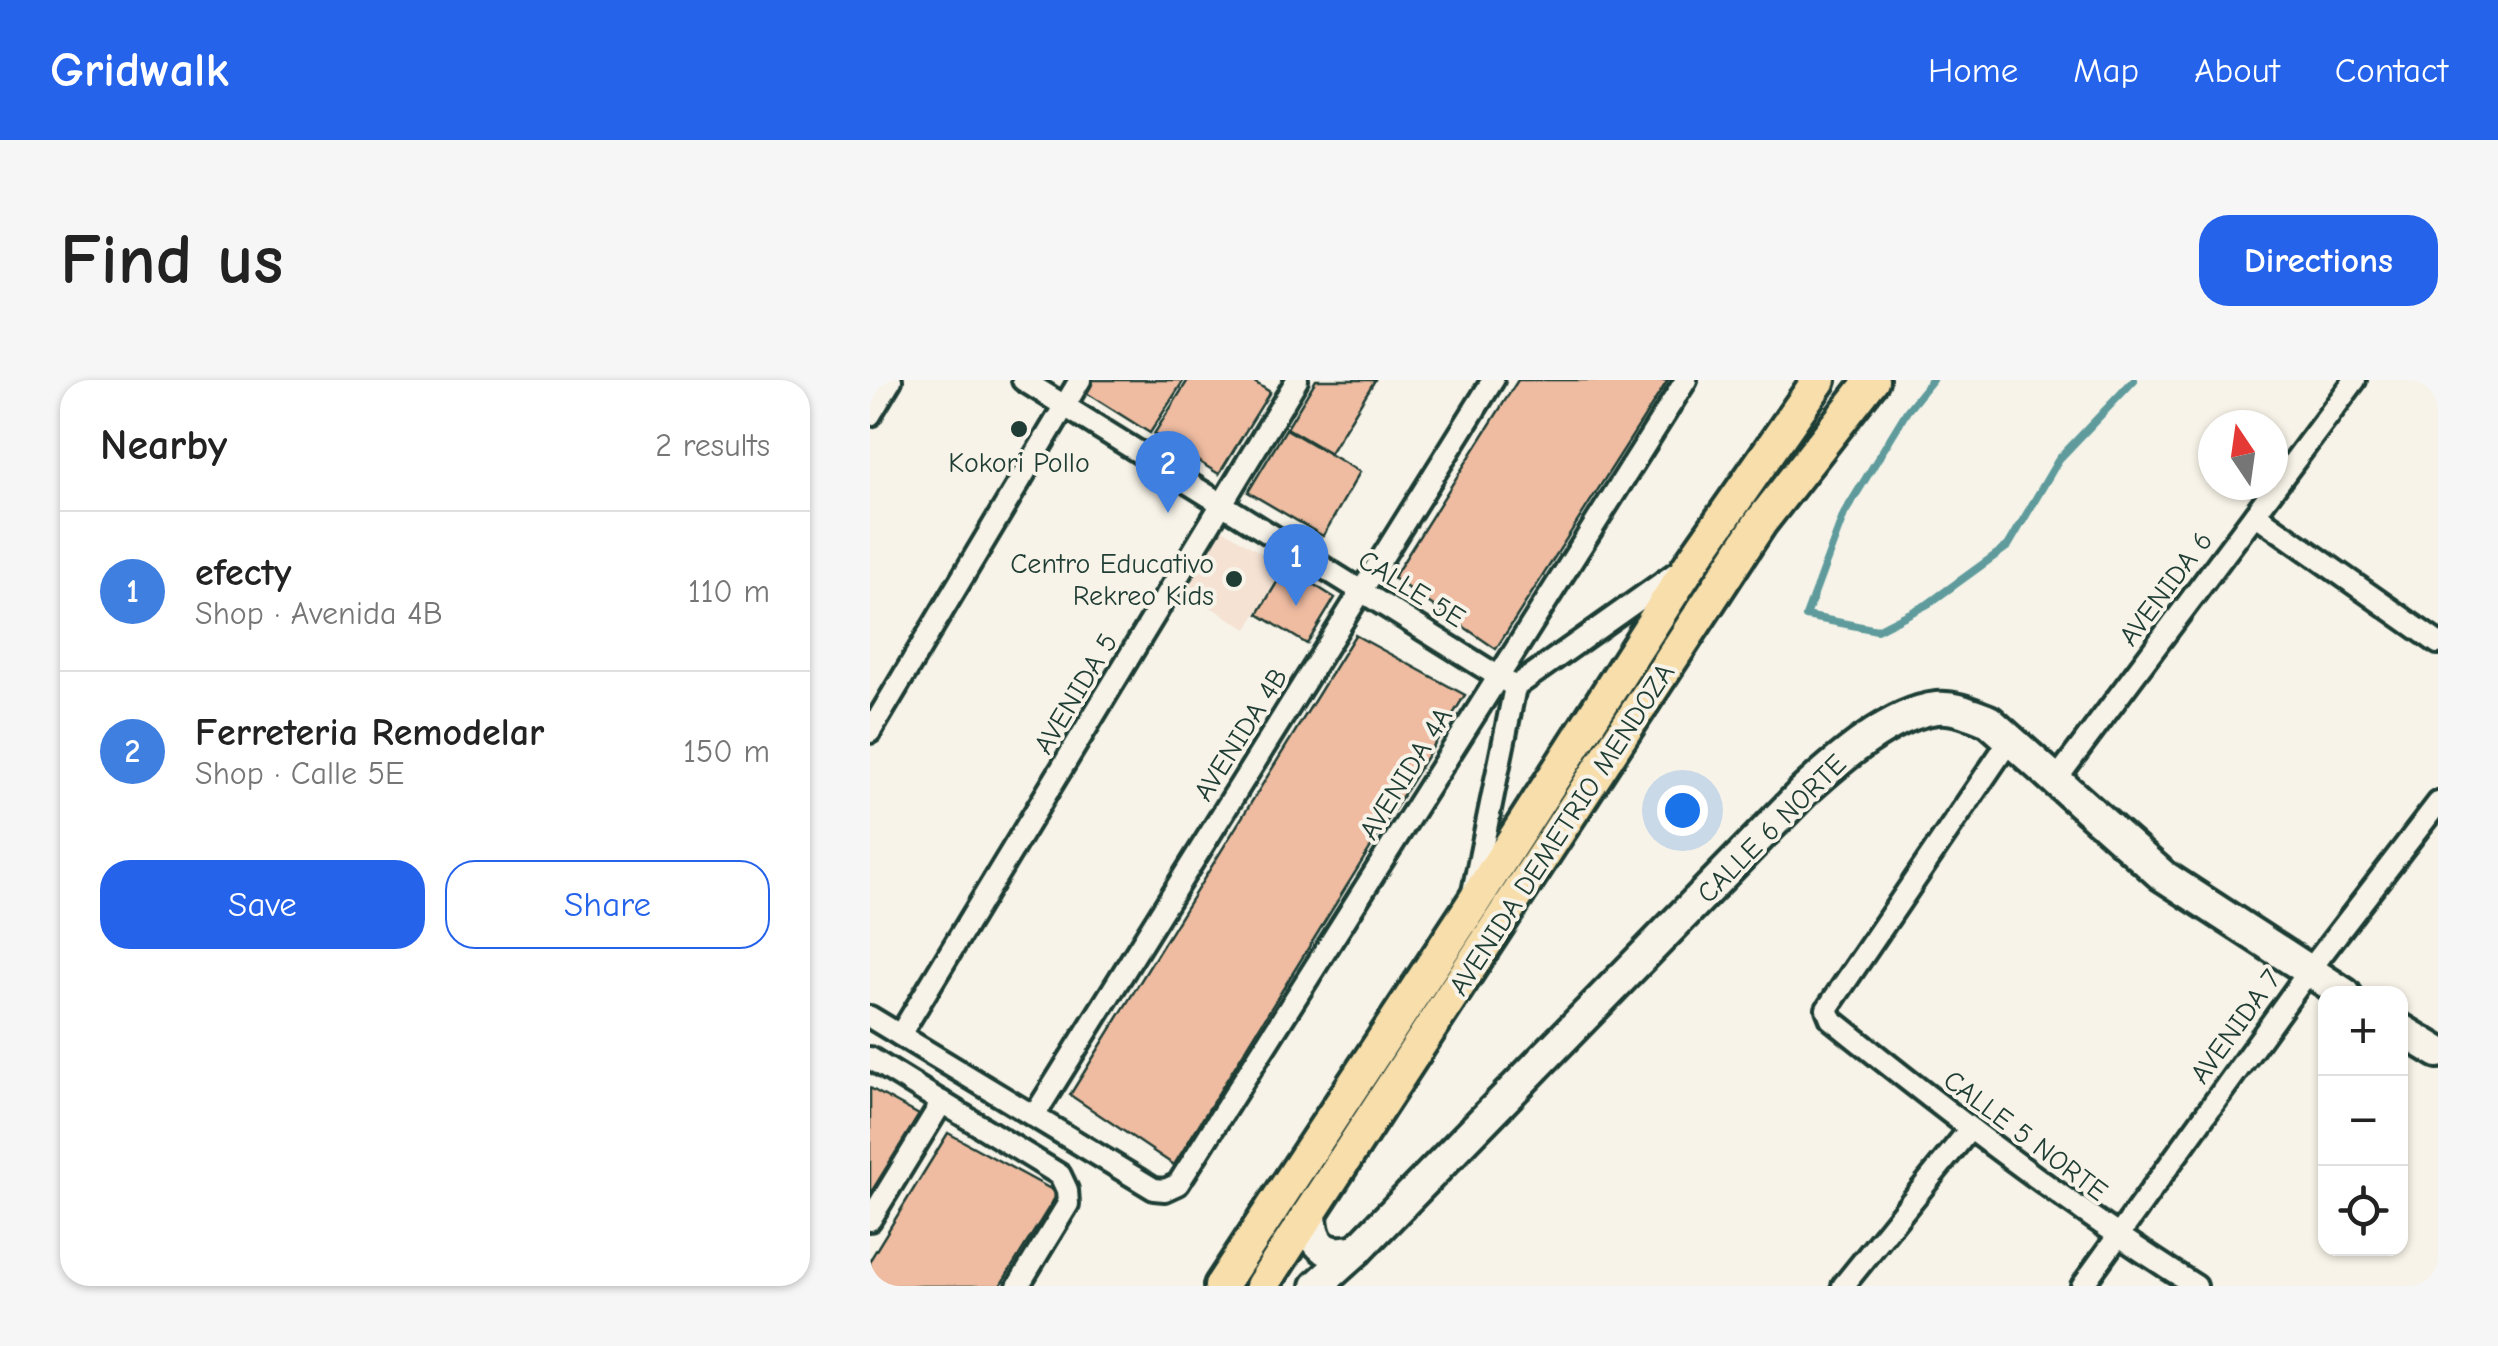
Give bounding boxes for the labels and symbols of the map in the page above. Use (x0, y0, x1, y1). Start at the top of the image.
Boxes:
north arrow (2198, 410, 2288, 500)
marker: Kokori Pollo (1008, 418, 1030, 440)
pin: 2 (1136, 431, 1200, 513)
place label: Kokori Pollo (948, 447, 1090, 479)
pin: 1 (1264, 524, 1328, 606)
street label: AVENIDA 6 (2112, 525, 2219, 652)
street label: CALLE 5E (1352, 544, 1471, 634)
place label: Centro Educativo Rekreo Kids (1010, 548, 1214, 612)
marker: Centro Educativo Rekreo Kids (1223, 568, 1245, 590)
street label: AVENIDA 5 (1027, 628, 1124, 760)
street label: AVENIDA DEMETRIO MENDOZA (1442, 658, 1681, 1001)
street label: AVENIDA 4B (1187, 662, 1294, 807)
street label: AVENIDA 4A (1353, 702, 1459, 845)
street label: CALLE 6 NORTE (1691, 748, 1853, 910)
your location (1657, 785, 1708, 836)
street label: AVENIDA 7 (2184, 963, 2288, 1090)
street label: CALLE 5 NORTE (1937, 1064, 2114, 1208)

